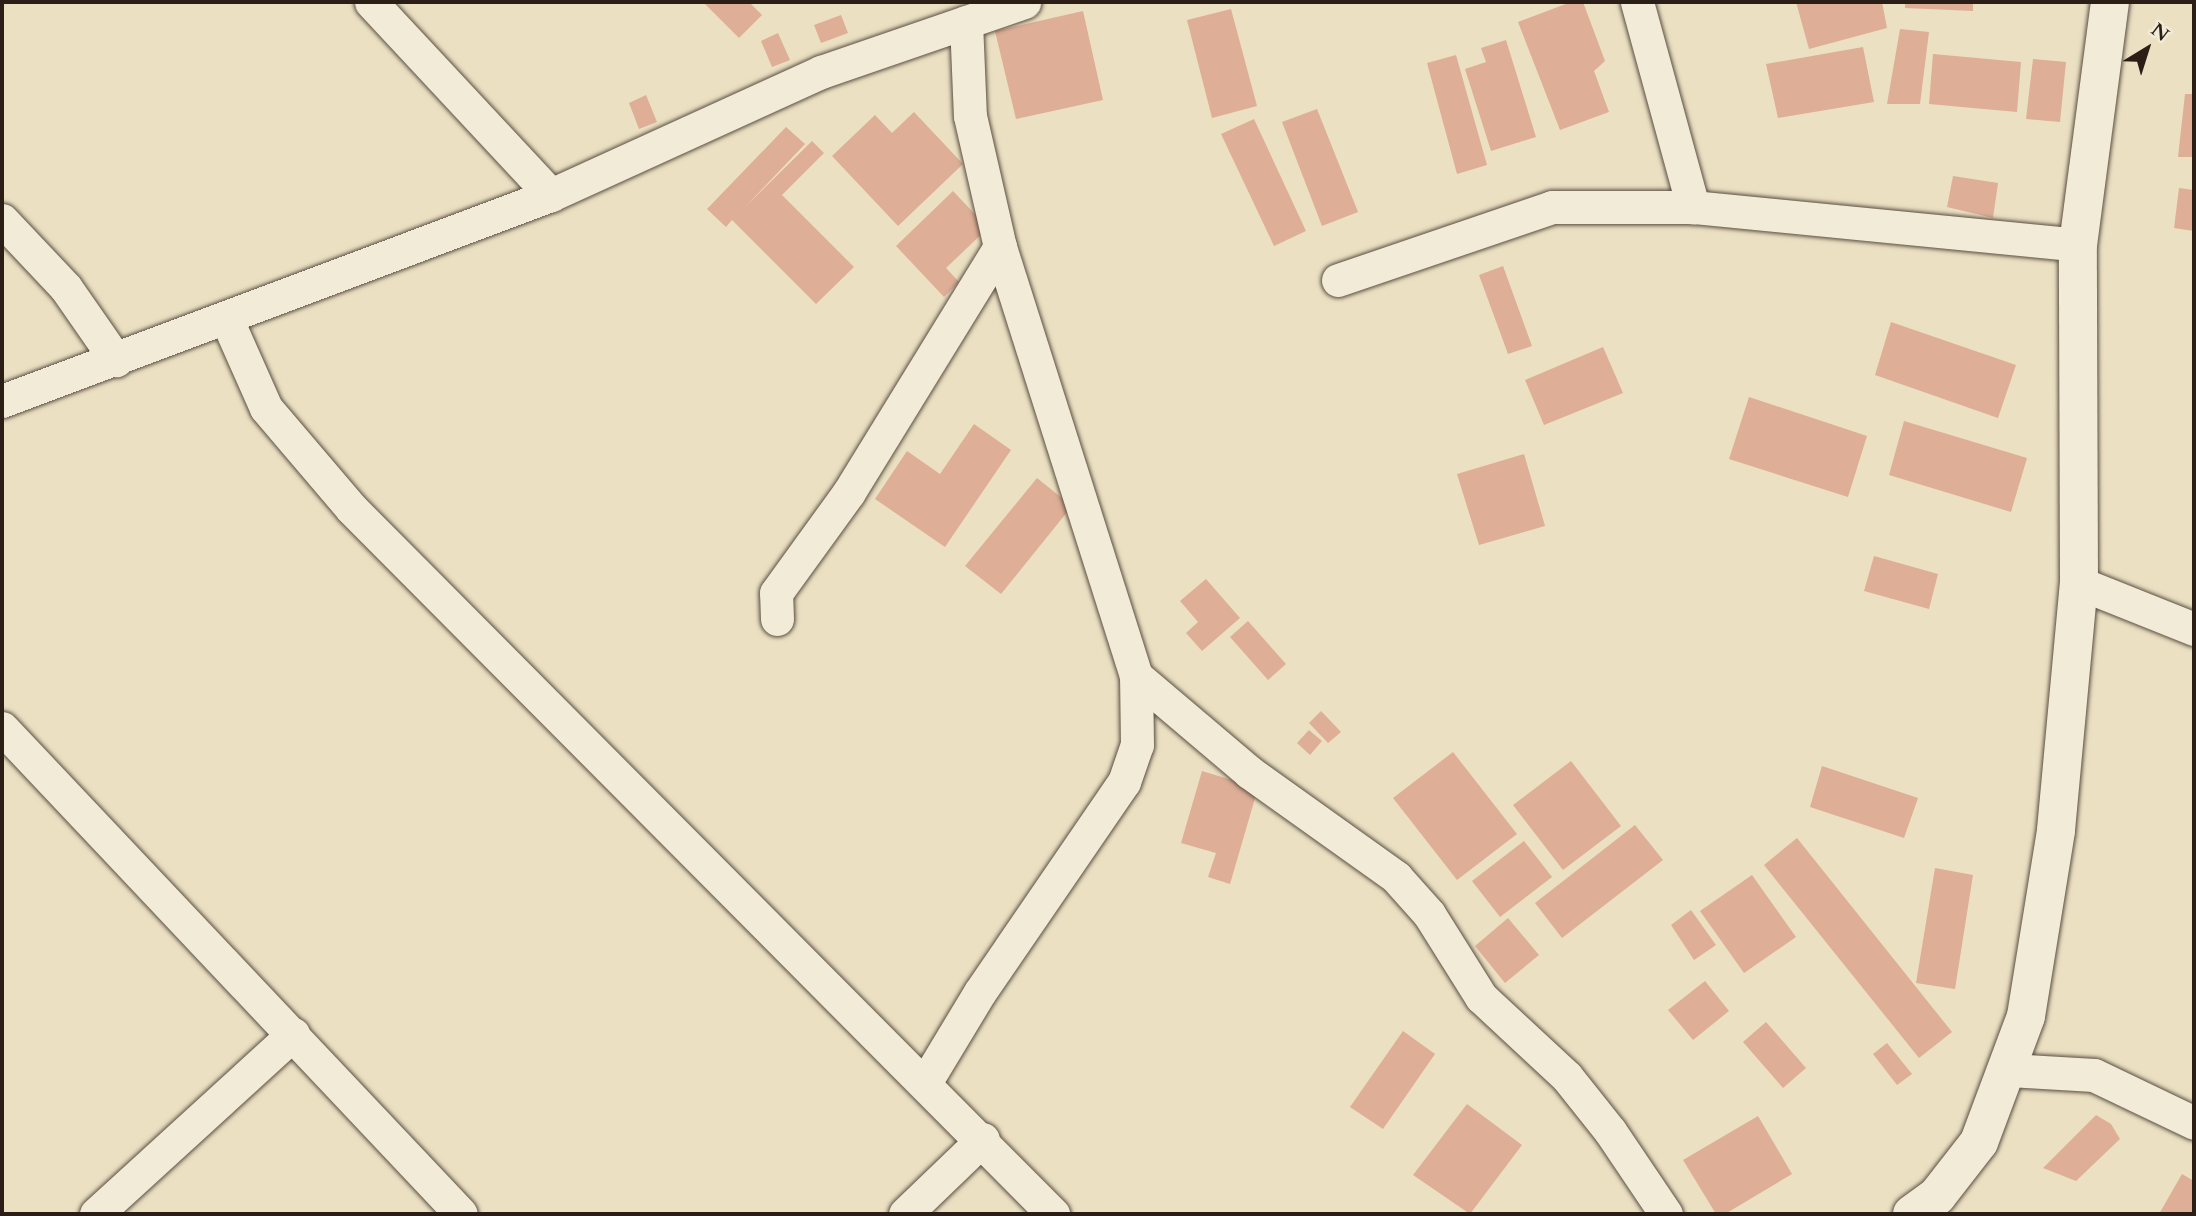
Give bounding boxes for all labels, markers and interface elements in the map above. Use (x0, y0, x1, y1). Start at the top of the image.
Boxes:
north arrow (2112, 14, 2182, 84)
text: N (2145, 17, 2174, 48)

